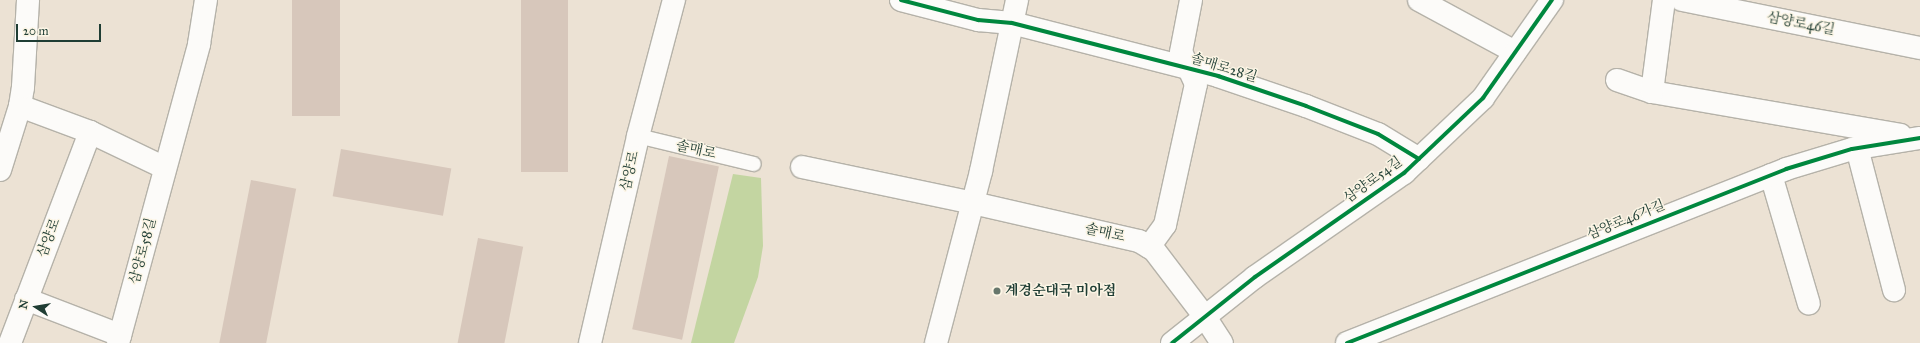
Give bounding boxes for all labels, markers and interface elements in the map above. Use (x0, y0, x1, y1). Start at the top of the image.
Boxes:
street label: 삼양로46길 (1765, 9, 1837, 39)
scale bar (18, 16, 103, 42)
text: 20 m (23, 24, 49, 38)
street label: 솔매로28길 (1189, 50, 1259, 86)
street label: 솔매로 (674, 137, 718, 163)
street label: 삼양로 (617, 149, 643, 193)
street label: 삼양로54길 (1341, 153, 1405, 207)
street label: 삼양로46가길 (1585, 197, 1667, 243)
street label: 삼양로 (34, 216, 64, 260)
street label: 삼양로58길 (126, 216, 160, 286)
street label: 솔매로 (1083, 220, 1127, 246)
place label: 계경순대국 미아점 (1005, 283, 1116, 299)
marker: 계경순대국 미아점 (992, 286, 1002, 296)
north arrow (16, 287, 56, 327)
text: N (16, 298, 31, 310)

